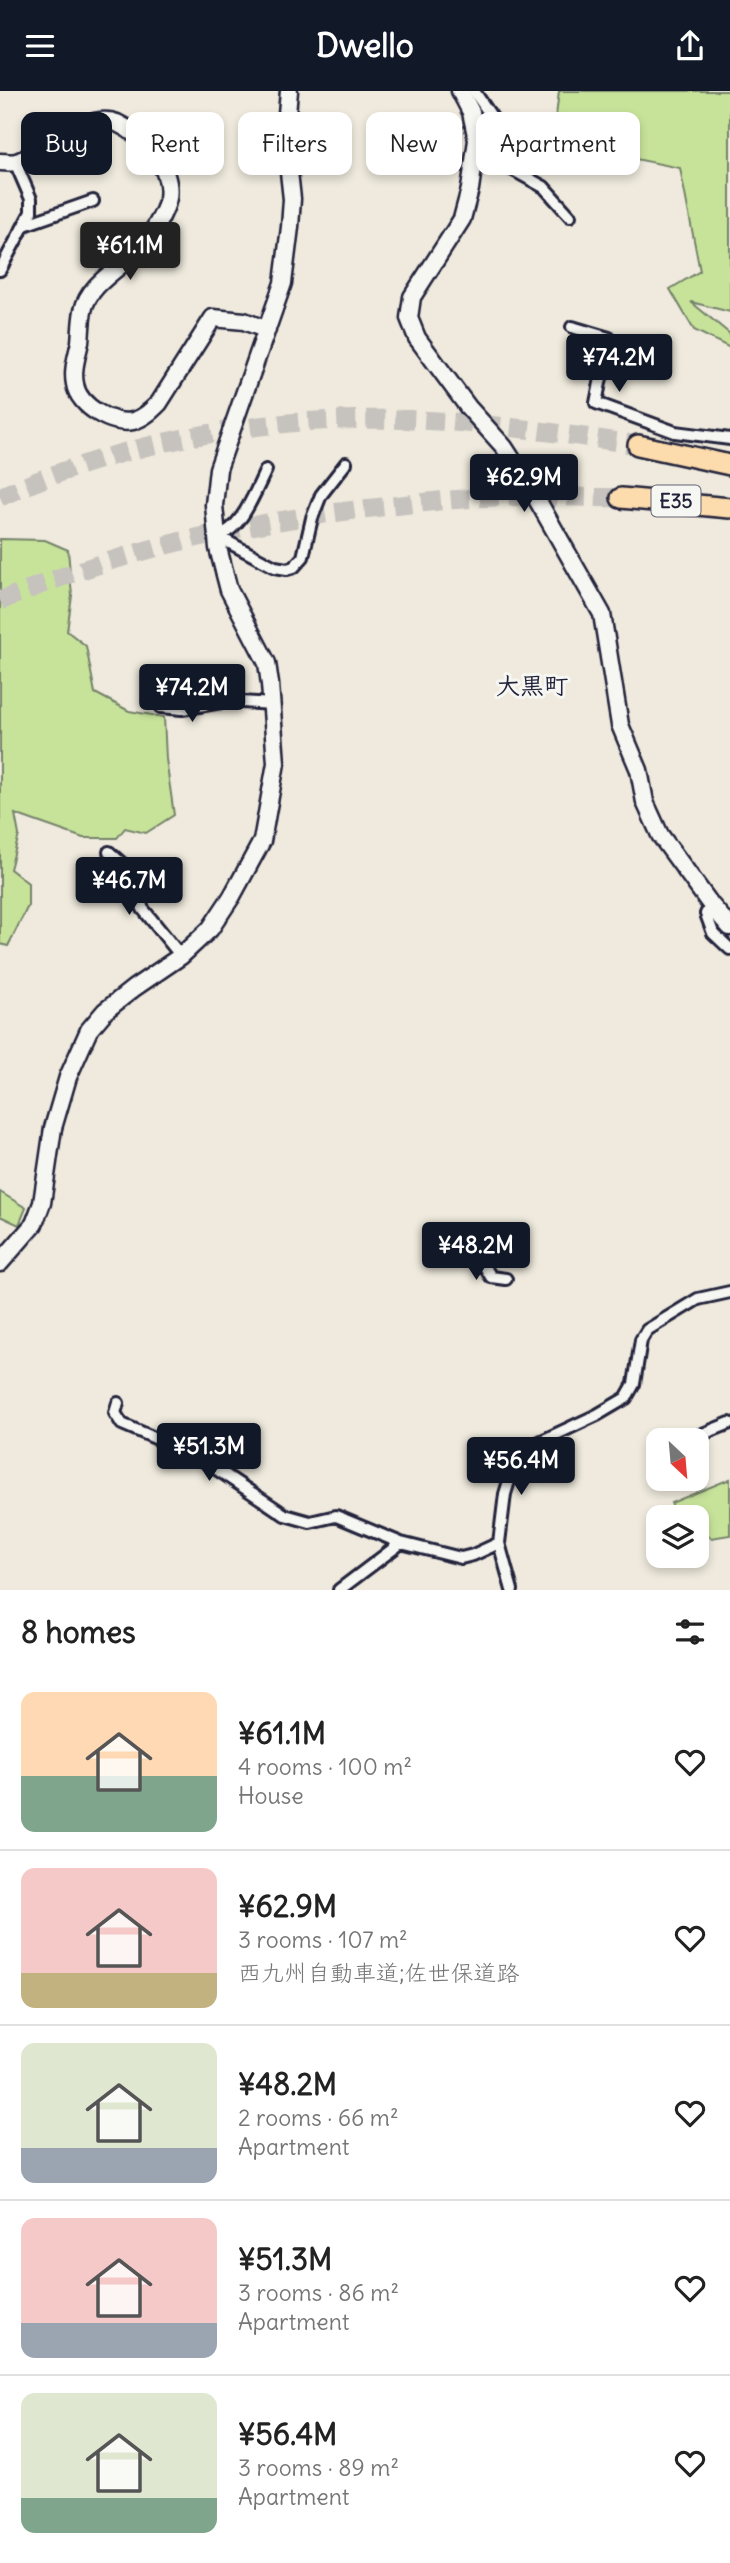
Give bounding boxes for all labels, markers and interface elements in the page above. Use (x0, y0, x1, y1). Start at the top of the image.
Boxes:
text: Dwello (316, 25, 414, 66)
icon: menu (21, 27, 59, 65)
icon: share (671, 27, 709, 65)
chip: Buy (21, 112, 112, 175)
chip: Rent (126, 112, 224, 175)
chip: Filters (238, 112, 352, 175)
chip: New (366, 112, 462, 175)
chip: Apartment (476, 112, 640, 175)
pin: ¥61.1M (73, 223, 187, 282)
text: ¥61.1M (96, 230, 164, 259)
pin: ¥74.2M (562, 335, 676, 394)
text: ¥74.2M (582, 342, 656, 371)
pin: ¥62.9M (467, 455, 581, 514)
text: ¥62.9M (486, 462, 562, 491)
road number: E35 (652, 485, 700, 517)
pin: ¥74.2M (135, 665, 249, 724)
district label: 大黒町 (496, 670, 568, 700)
text: ¥74.2M (155, 672, 229, 701)
pin: ¥46.7M (72, 857, 186, 917)
text: ¥46.7M (92, 865, 166, 894)
pin: ¥48.2M (419, 1223, 533, 1282)
text: ¥48.2M (438, 1230, 514, 1259)
pin: ¥51.3M (152, 1423, 266, 1483)
north arrow (646, 1428, 709, 1491)
map controls (646, 1428, 709, 1568)
text: ¥51.3M (173, 1431, 245, 1460)
pin: ¥56.4M (464, 1437, 578, 1497)
text: ¥56.4M (483, 1445, 559, 1474)
button: layers (646, 1505, 709, 1568)
text: 8 homes (21, 1613, 136, 1651)
icon: filters (671, 1613, 709, 1651)
text: ¥61.1M (238, 1714, 326, 1752)
icon: home (77, 1720, 161, 1804)
icon: heart (671, 1743, 709, 1781)
text: 4 rooms · 100 m² (238, 1752, 412, 1781)
text: House (238, 1781, 304, 1810)
text: ¥62.9M (238, 1887, 337, 1925)
icon: home (77, 1896, 161, 1980)
icon: heart (671, 1919, 709, 1957)
text: 3 rooms · 107 m² (238, 1925, 408, 1954)
text: 西九州自動車道;佐世保道路 (238, 1958, 520, 1987)
text: ¥48.2M (238, 2065, 337, 2103)
icon: home (77, 2071, 161, 2155)
icon: heart (671, 2094, 709, 2132)
text: 2 rooms · 66 m² (238, 2103, 399, 2132)
text: Apartment (238, 2132, 350, 2161)
text: ¥51.3M (238, 2240, 332, 2278)
icon: home (77, 2246, 161, 2330)
icon: heart (671, 2269, 709, 2307)
text: 3 rooms · 86 m² (238, 2278, 399, 2307)
text: Apartment (238, 2307, 350, 2336)
text: ¥56.4M (238, 2415, 337, 2453)
icon: home (77, 2421, 161, 2505)
icon: heart (671, 2444, 709, 2482)
text: 3 rooms · 89 m² (238, 2453, 399, 2482)
text: Apartment (238, 2482, 350, 2511)

